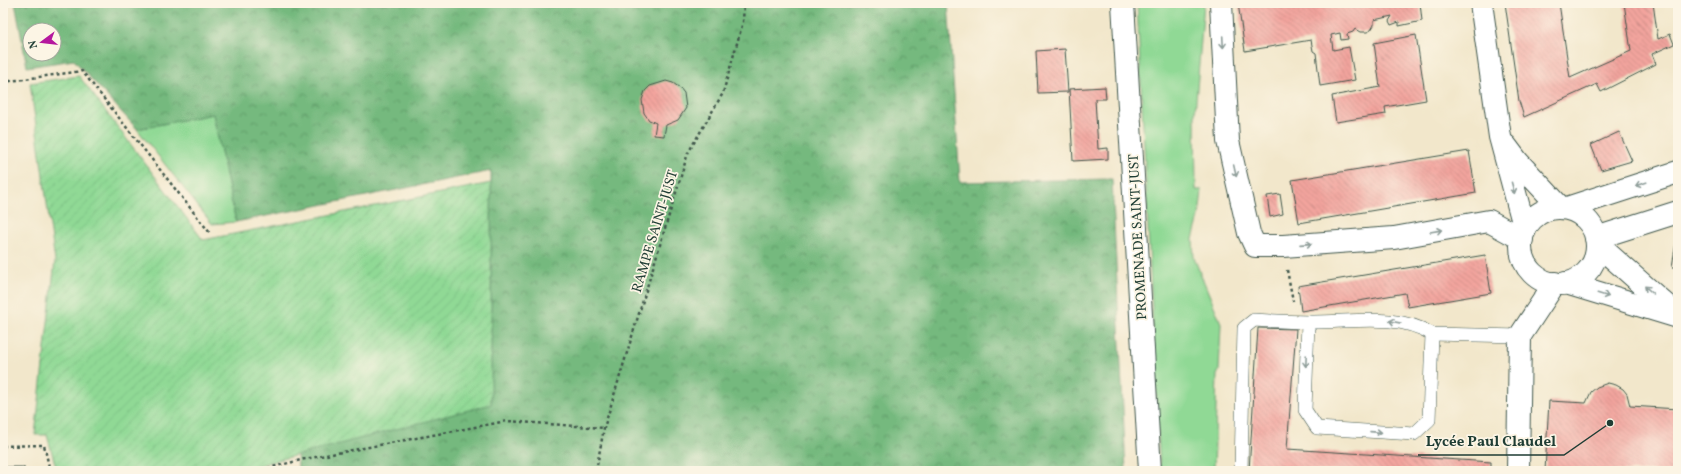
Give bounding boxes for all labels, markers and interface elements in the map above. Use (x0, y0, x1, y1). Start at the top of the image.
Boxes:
north arrow (22, 22, 62, 62)
one-way arrow (1220, 35, 1227, 48)
text: N (26, 38, 42, 50)
street label: PROMENADE SAINT-JUST (1125, 153, 1152, 320)
one-way arrow (1232, 164, 1240, 177)
street label: RAMPE SAINT-JUST (628, 168, 683, 295)
one-way arrow (1510, 181, 1518, 194)
one-way arrow (1635, 181, 1648, 188)
one-way arrow (1429, 226, 1442, 234)
one-way arrow (1299, 241, 1312, 248)
one-way arrow (1644, 286, 1654, 295)
one-way arrow (1596, 292, 1609, 299)
one-way arrow (1389, 318, 1402, 326)
one-way arrow (1303, 354, 1310, 367)
one-way arrow (1369, 428, 1382, 436)
callout: Lycée Paul Claudel (1418, 428, 1564, 455)
text: Lycée Paul Claudel (1426, 432, 1556, 453)

